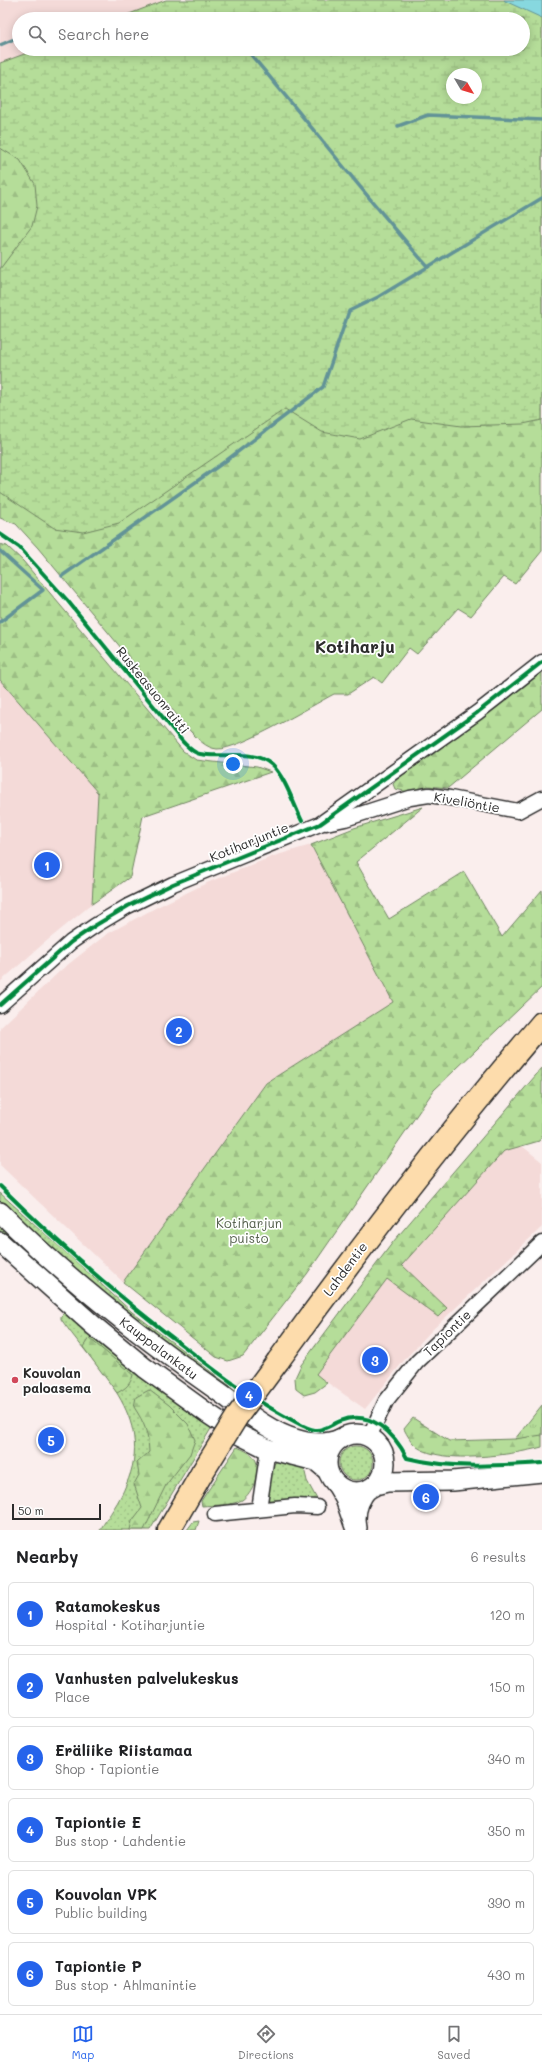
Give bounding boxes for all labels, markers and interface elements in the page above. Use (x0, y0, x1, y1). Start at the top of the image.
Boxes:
search box (12, 12, 530, 56)
icon: search (26, 23, 48, 45)
text: Search here (58, 24, 149, 44)
north arrow (446, 68, 482, 104)
district label: Kotiharju (315, 635, 395, 657)
street label: Ruskeasuonraitti (113, 643, 194, 737)
your location (223, 754, 243, 774)
street label: Kiveliöntie (433, 787, 501, 816)
street label: Kotiharjuntie (207, 818, 291, 865)
pin: 1 (34, 850, 60, 880)
pin: 2 (166, 1016, 192, 1046)
park label: Kotiharjun puisto (216, 1214, 282, 1246)
street label: Lahdentie (319, 1238, 371, 1299)
street label: Tapiontie (419, 1306, 474, 1360)
street label: Kauppalankatu (117, 1313, 202, 1383)
pin: 3 (362, 1345, 388, 1375)
place label: Kouvolan paloasema (23, 1364, 91, 1396)
marker: Kouvolan paloasema (10, 1375, 20, 1385)
pin: 4 (236, 1380, 262, 1410)
pin: 5 (38, 1425, 64, 1455)
pin: 6 (413, 1482, 439, 1512)
scale bar (12, 1502, 101, 1521)
text: 50 m (18, 1503, 44, 1518)
text: Nearby (16, 1545, 78, 1567)
text: 6 results (471, 1548, 526, 1565)
text: Ratamokeskus (55, 1596, 160, 1616)
text: 1 (27, 1606, 33, 1623)
text: 120 m (489, 1606, 525, 1623)
text: Hospital · Kotiharjuntie (55, 1616, 205, 1633)
text: Vanhusten palvelukeskus (55, 1668, 238, 1688)
text: 2 (26, 1678, 34, 1695)
text: 150 m (489, 1678, 525, 1695)
text: Place (55, 1688, 90, 1705)
text: Eräliike Riistamaa (55, 1740, 193, 1760)
text: 3 (26, 1750, 34, 1767)
text: 340 m (487, 1750, 525, 1767)
text: Shop · Tapiontie (55, 1760, 159, 1777)
text: Tapiontie E (55, 1812, 141, 1832)
text: 4 (26, 1822, 34, 1839)
text: 350 m (487, 1822, 525, 1839)
text: Bus stop · Lahdentie (55, 1832, 186, 1849)
text: Kouvolan VPK (55, 1884, 157, 1904)
text: 5 (26, 1894, 34, 1911)
text: 390 m (487, 1894, 525, 1911)
text: Public building (55, 1904, 147, 1921)
text: Tapiontie P (55, 1956, 142, 1976)
text: 6 (26, 1966, 34, 1983)
text: 430 m (487, 1966, 525, 1983)
text: Bus stop · Ahlmanintie (55, 1976, 197, 1993)
tab: Map (72, 2023, 94, 2062)
tab: Directions (238, 2023, 294, 2062)
tab: Saved (437, 2023, 470, 2062)

